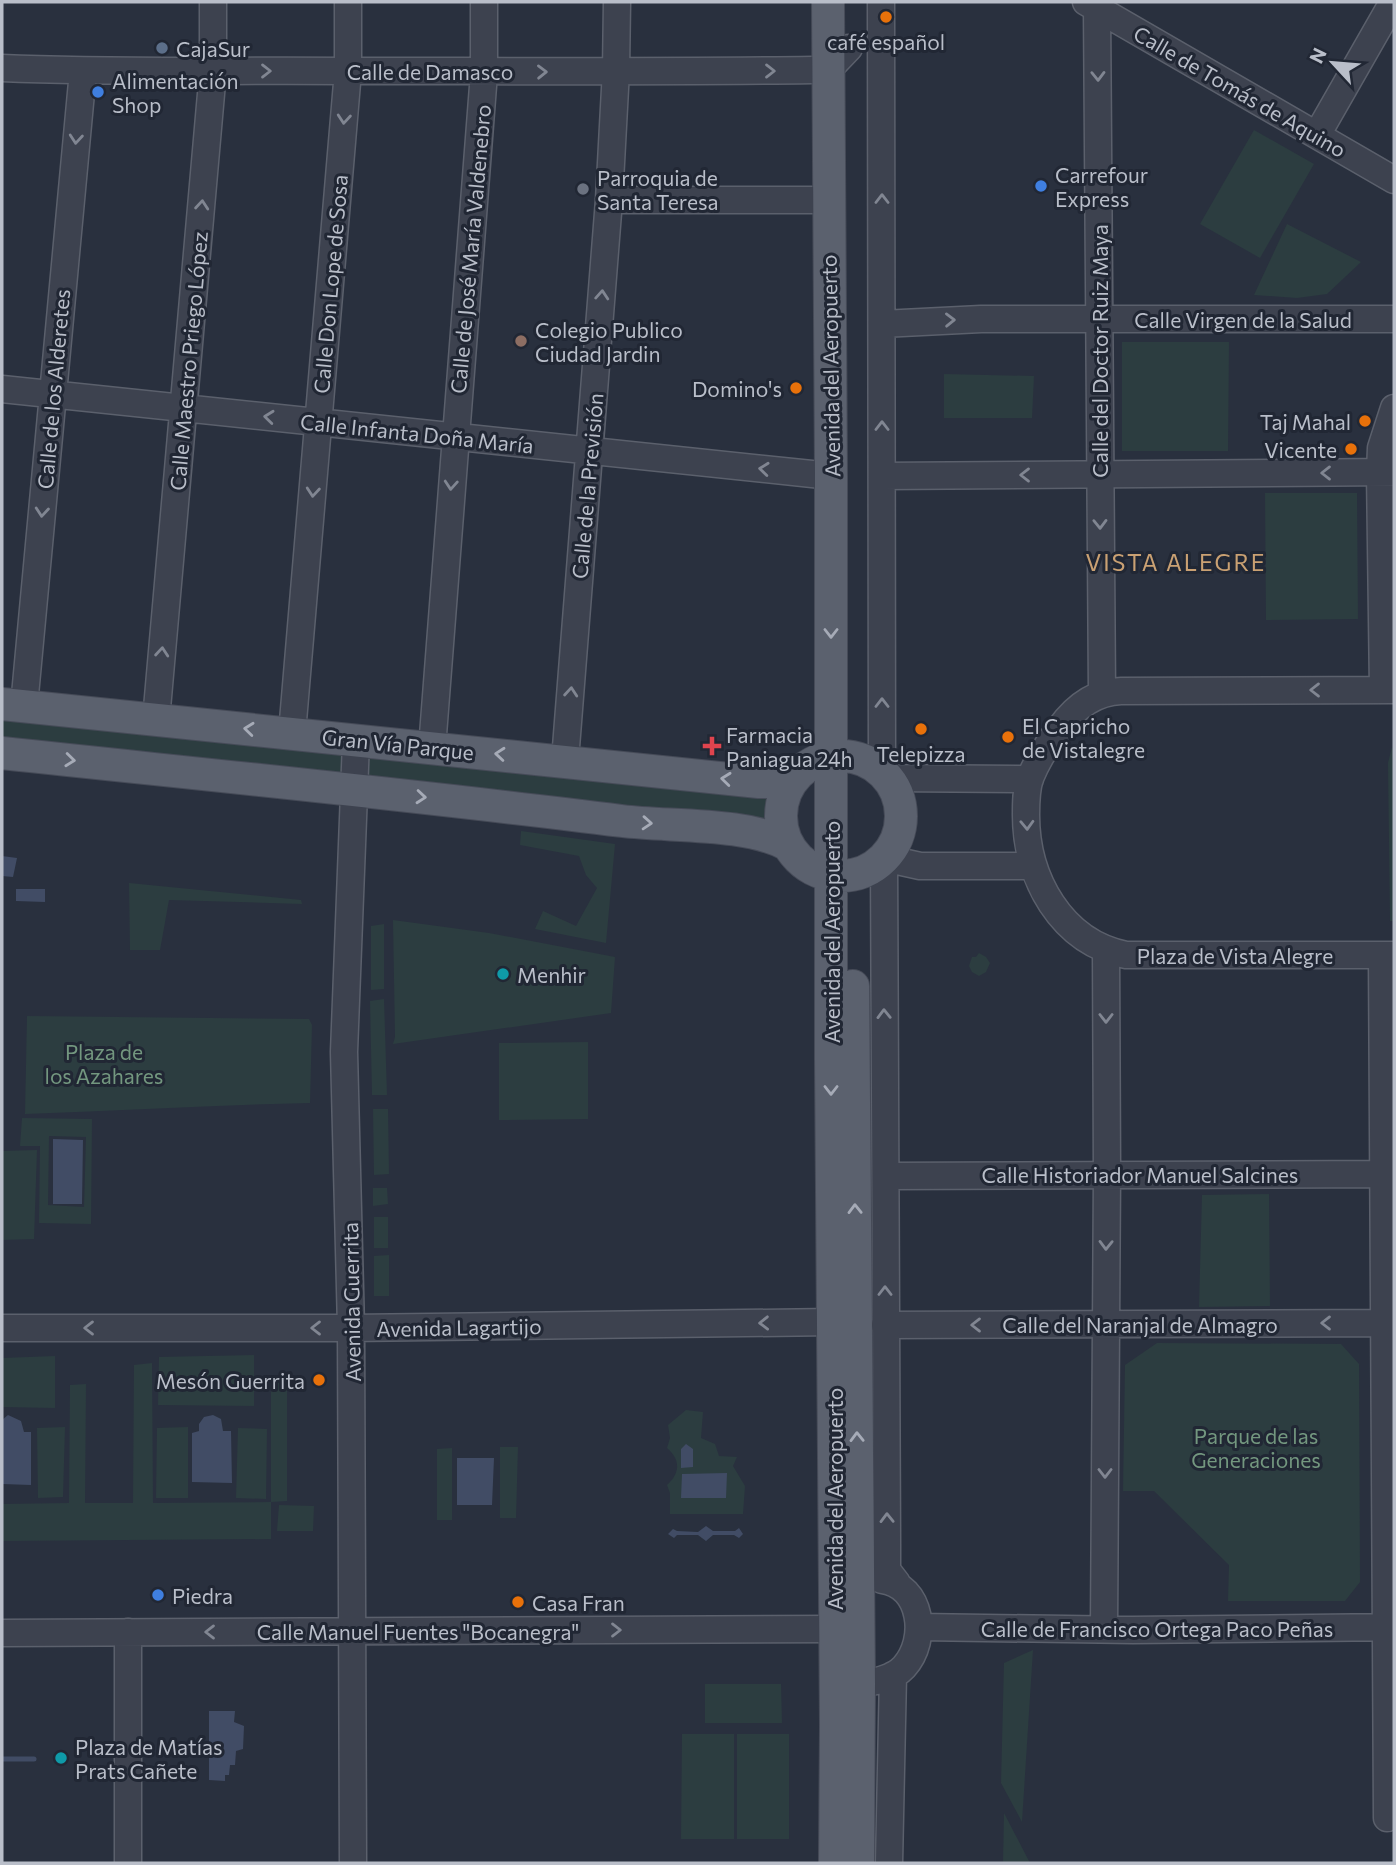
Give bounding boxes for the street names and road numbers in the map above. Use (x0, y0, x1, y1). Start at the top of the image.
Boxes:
street label: Calle de Tomás de Aquino (1129, 20, 1351, 162)
street label: Calle de Damasco (347, 59, 513, 84)
street label: Calle de José María Valdenebro (445, 103, 495, 395)
street label: Calle Don Lope de Sosa (308, 173, 352, 395)
street label: Calle del Doctor Ruiz Maya (1087, 224, 1112, 478)
street label: Calle Maestro Priego López (164, 230, 212, 492)
street label: Avenida del Aeropuerto (816, 255, 844, 477)
street label: Calle de los Alderetes (32, 288, 74, 490)
street label: Calle Virgen de la Salud (1134, 307, 1352, 332)
street label: Calle de la Previsión (566, 392, 608, 580)
street label: Calle Infanta Doña María (299, 408, 535, 458)
street label: Gran Vía Parque (321, 724, 475, 764)
street label: Avenida del Aeropuerto (819, 821, 844, 1043)
street label: Plaza de Vista Alegre (1137, 943, 1333, 968)
street label: Calle Historiador Manuel Salcines (982, 1162, 1298, 1187)
street label: Avenida Guerrita (337, 1222, 365, 1382)
street label: Calle del Naranjal de Almagro (1002, 1312, 1278, 1337)
street label: Avenida Lagartijo (376, 1313, 542, 1341)
street label: Avenida del Aeropuerto (822, 1388, 847, 1610)
street label: Calle de Francisco Ortega Paco Peñas (981, 1616, 1333, 1641)
street label: Calle Manuel Fuentes "Bocanegra" (257, 1619, 579, 1644)

